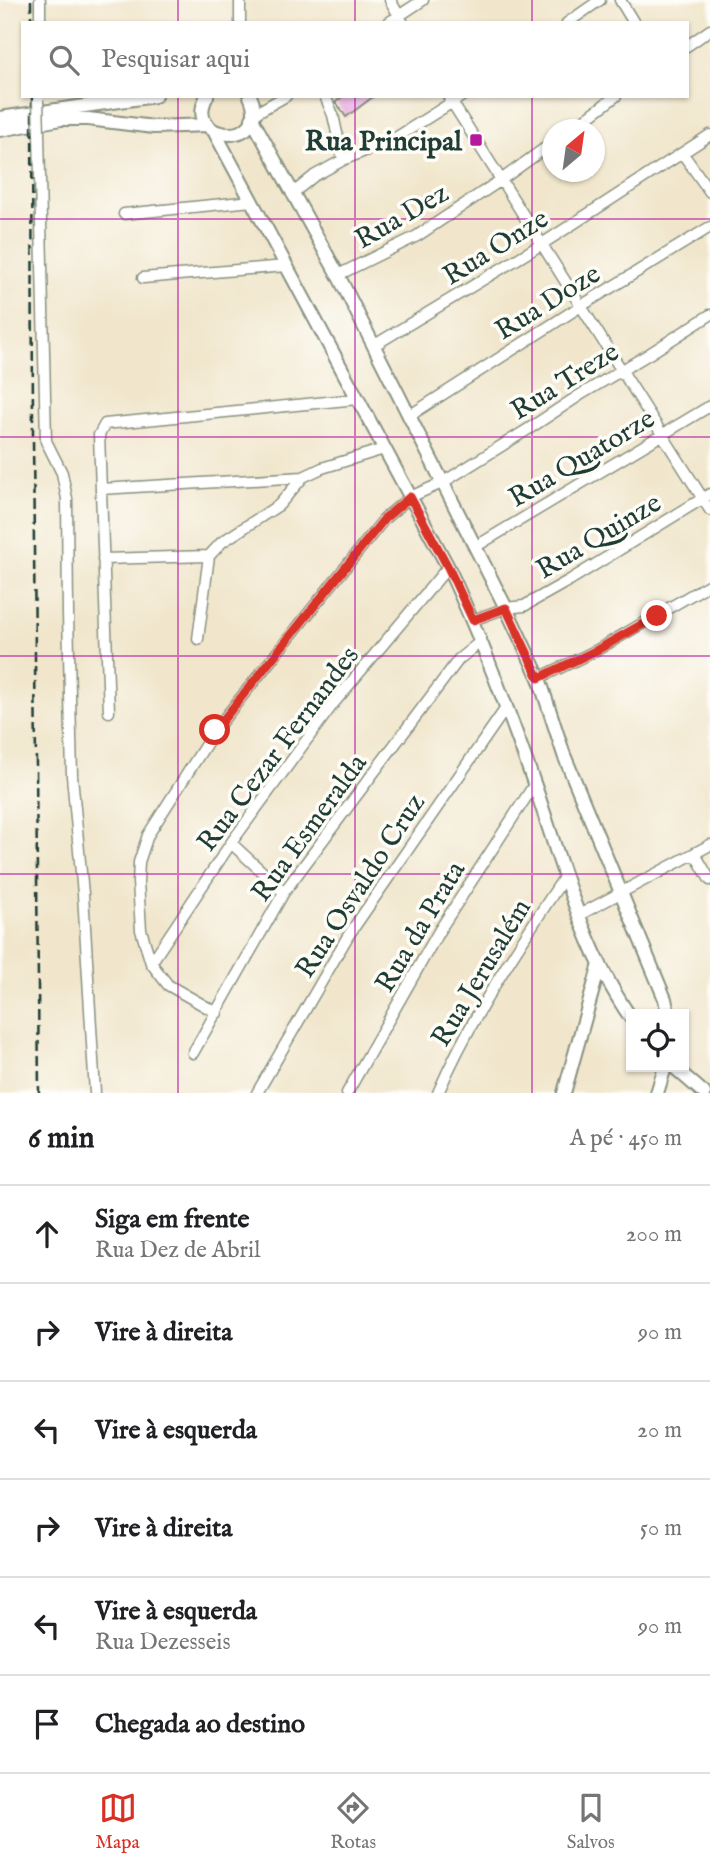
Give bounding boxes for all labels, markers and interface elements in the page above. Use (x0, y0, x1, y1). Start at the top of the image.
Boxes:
search box (21, 21, 689, 98)
icon: search (45, 41, 83, 79)
text: Pesquisar aqui (101, 43, 250, 76)
north arrow (542, 119, 605, 182)
place label: Rua Principal (305, 125, 463, 160)
marker: Rua Principal (468, 132, 484, 148)
street label: Rua Dez (349, 176, 455, 258)
street label: Rua Onze (437, 202, 556, 294)
street label: Rua Doze (489, 257, 607, 349)
street label: Rua Treze (505, 335, 626, 429)
street label: Rua Quatorze (503, 402, 662, 516)
street label: Rua Quinze (530, 486, 668, 588)
route end (641, 600, 672, 631)
street label: Rua Cezar Fernandes (190, 640, 368, 859)
route start (199, 714, 230, 745)
street label: Rua Esmeralda (245, 747, 376, 909)
street label: Rua Osvaldo Cruz (288, 788, 434, 985)
street label: Rua da Prata (368, 854, 475, 999)
street label: Rua Jerusalém (424, 893, 540, 1054)
map controls (626, 1009, 689, 1072)
button: locate (626, 1009, 689, 1072)
text: 6 min (28, 1120, 94, 1158)
text: A pé · 450 m (570, 1124, 682, 1153)
text: Siga em frente (95, 1203, 250, 1236)
icon: ahead (28, 1215, 66, 1253)
text: 200 m (626, 1220, 682, 1249)
text: Rua Dez de Abril (95, 1236, 260, 1265)
icon: right (28, 1313, 66, 1351)
text: Vire à direita (95, 1316, 232, 1349)
text: 90 m (638, 1318, 682, 1347)
icon: left (28, 1411, 66, 1449)
text: Vire à esquerda (95, 1414, 257, 1447)
text: 20 m (637, 1416, 682, 1445)
icon: right (28, 1509, 66, 1547)
text: Vire à direita (95, 1512, 232, 1545)
text: 50 m (640, 1514, 682, 1543)
text: Vire à esquerda (95, 1595, 257, 1628)
icon: left (28, 1607, 66, 1645)
text: 90 m (638, 1612, 682, 1641)
text: Rua Dezesseis (95, 1628, 230, 1657)
icon: arrive (28, 1705, 66, 1743)
text: Chegada ao destino (95, 1708, 305, 1741)
tab: Mapa (95, 1789, 140, 1855)
tab: Rotas (330, 1789, 376, 1855)
tab: Salvos (567, 1789, 615, 1855)

